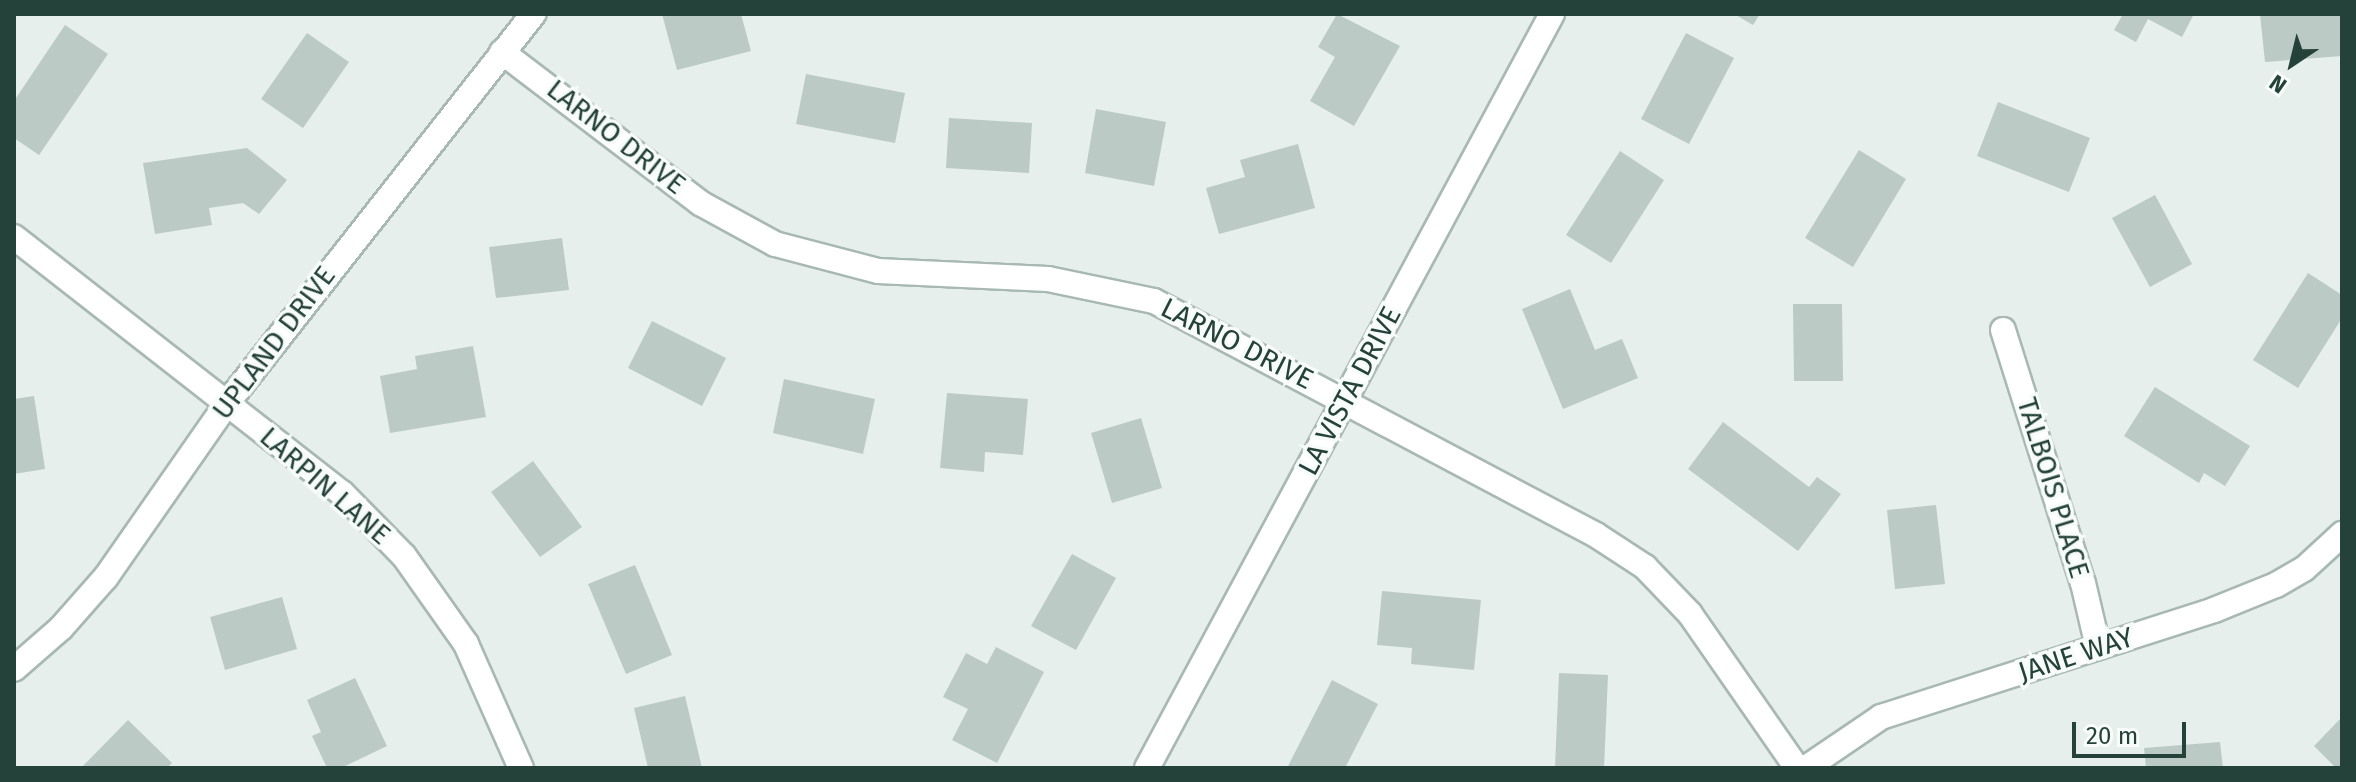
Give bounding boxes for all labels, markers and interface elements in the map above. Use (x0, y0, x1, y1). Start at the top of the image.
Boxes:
north arrow (2252, 24, 2332, 104)
text: N (2264, 69, 2292, 99)
street label: LARNO DRIVE (540, 72, 692, 202)
street label: UPLAND DRIVE (205, 260, 343, 426)
street label: LARNO DRIVE (1155, 291, 1319, 397)
street label: LA VISTA DRIVE (1291, 301, 1409, 481)
street label: TALBOIS PLACE (2010, 394, 2096, 582)
street label: LARPIN LANE (253, 420, 397, 552)
street label: JANE WAY (2014, 621, 2138, 689)
scale bar (2076, 706, 2190, 756)
text: 20 m (2086, 722, 2138, 750)

